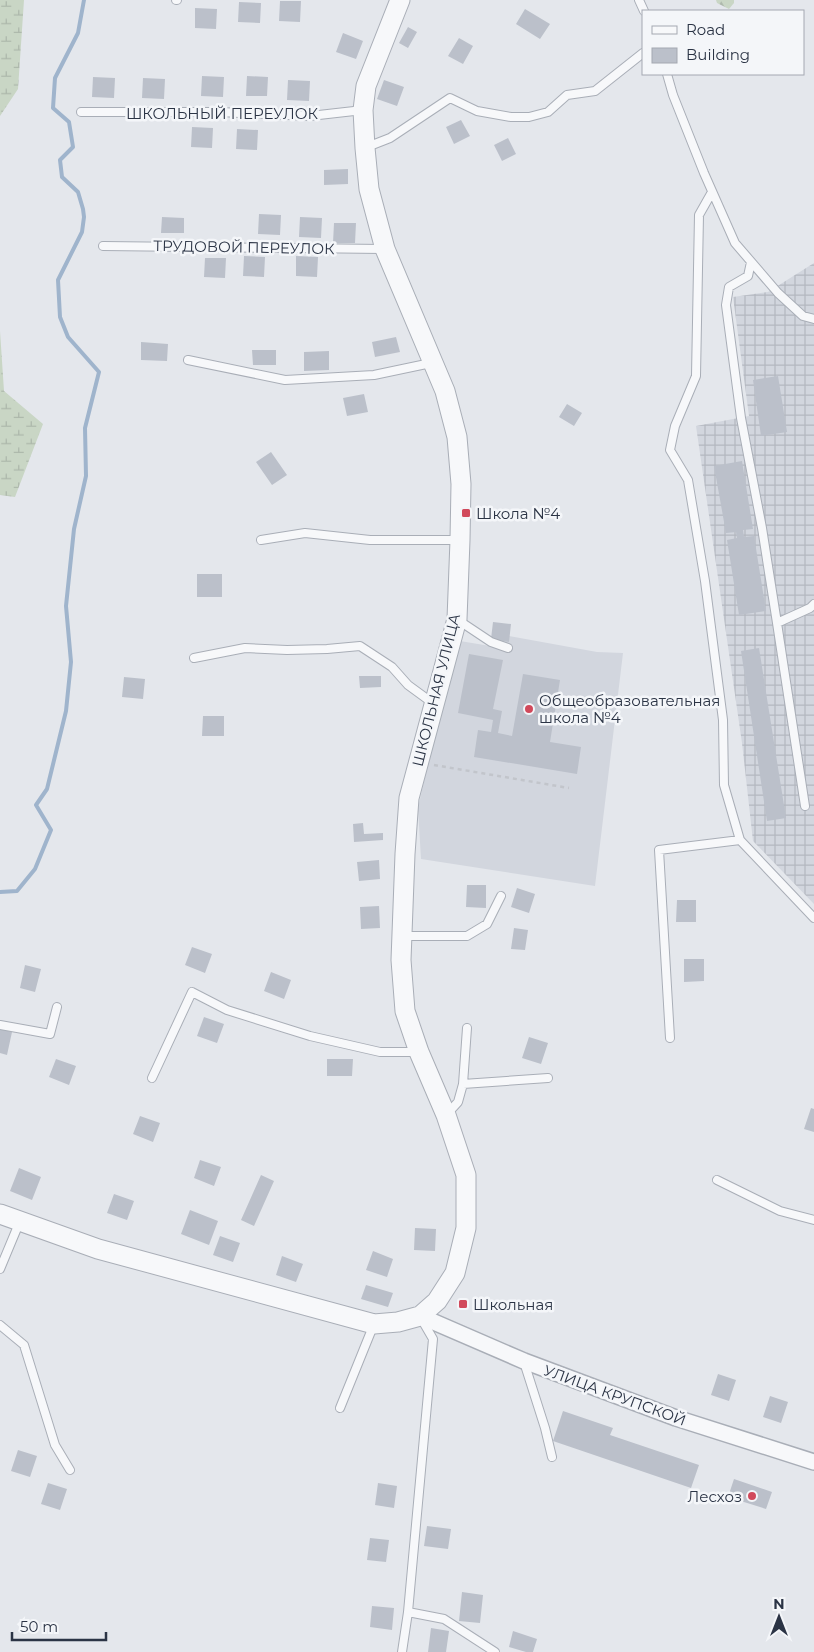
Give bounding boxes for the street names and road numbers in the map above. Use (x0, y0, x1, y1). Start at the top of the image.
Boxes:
street label: ШКОЛЬНЫЙ ПЕРЕУЛОК (126, 104, 319, 123)
street label: ТРУДОВОЙ ПЕРЕУЛОК (153, 236, 335, 258)
street label: ШКОЛЬНАЯ УЛИЦА (408, 612, 464, 768)
street label: УЛИЦА КРУПСКОЙ (541, 1360, 689, 1430)

